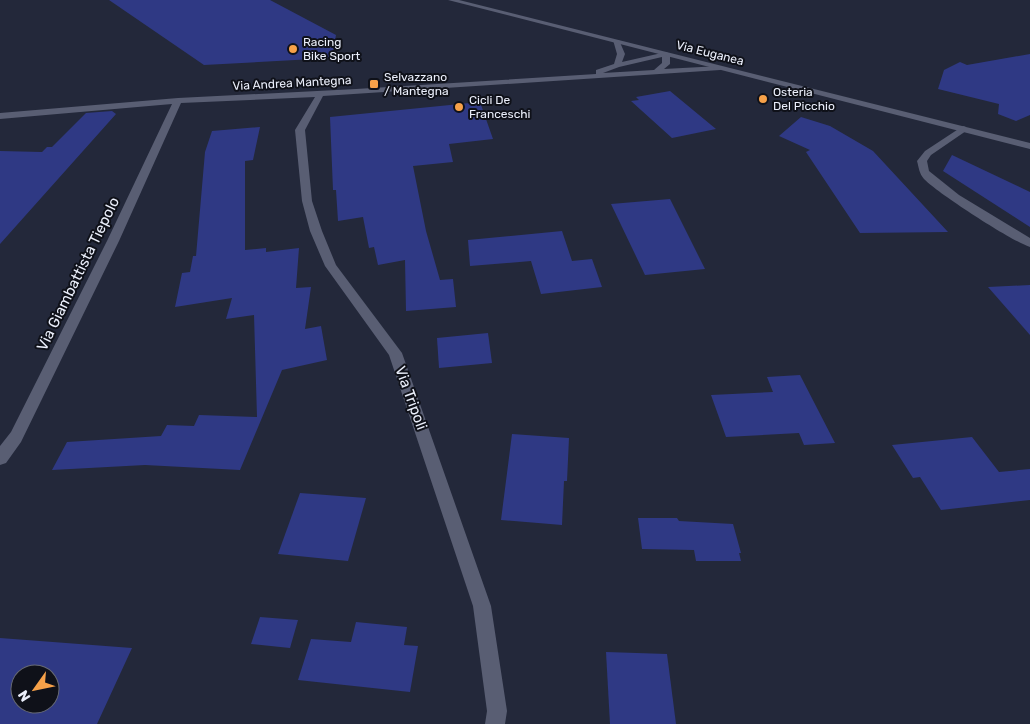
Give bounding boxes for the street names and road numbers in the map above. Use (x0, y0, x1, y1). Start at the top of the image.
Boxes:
street label: Via Euganea (675, 38, 745, 68)
street label: Via Andrea Mantegna (232, 73, 352, 93)
street label: Via Giambattista Tiepolo (33, 194, 123, 354)
street label: Via Tripoli (391, 364, 431, 432)

